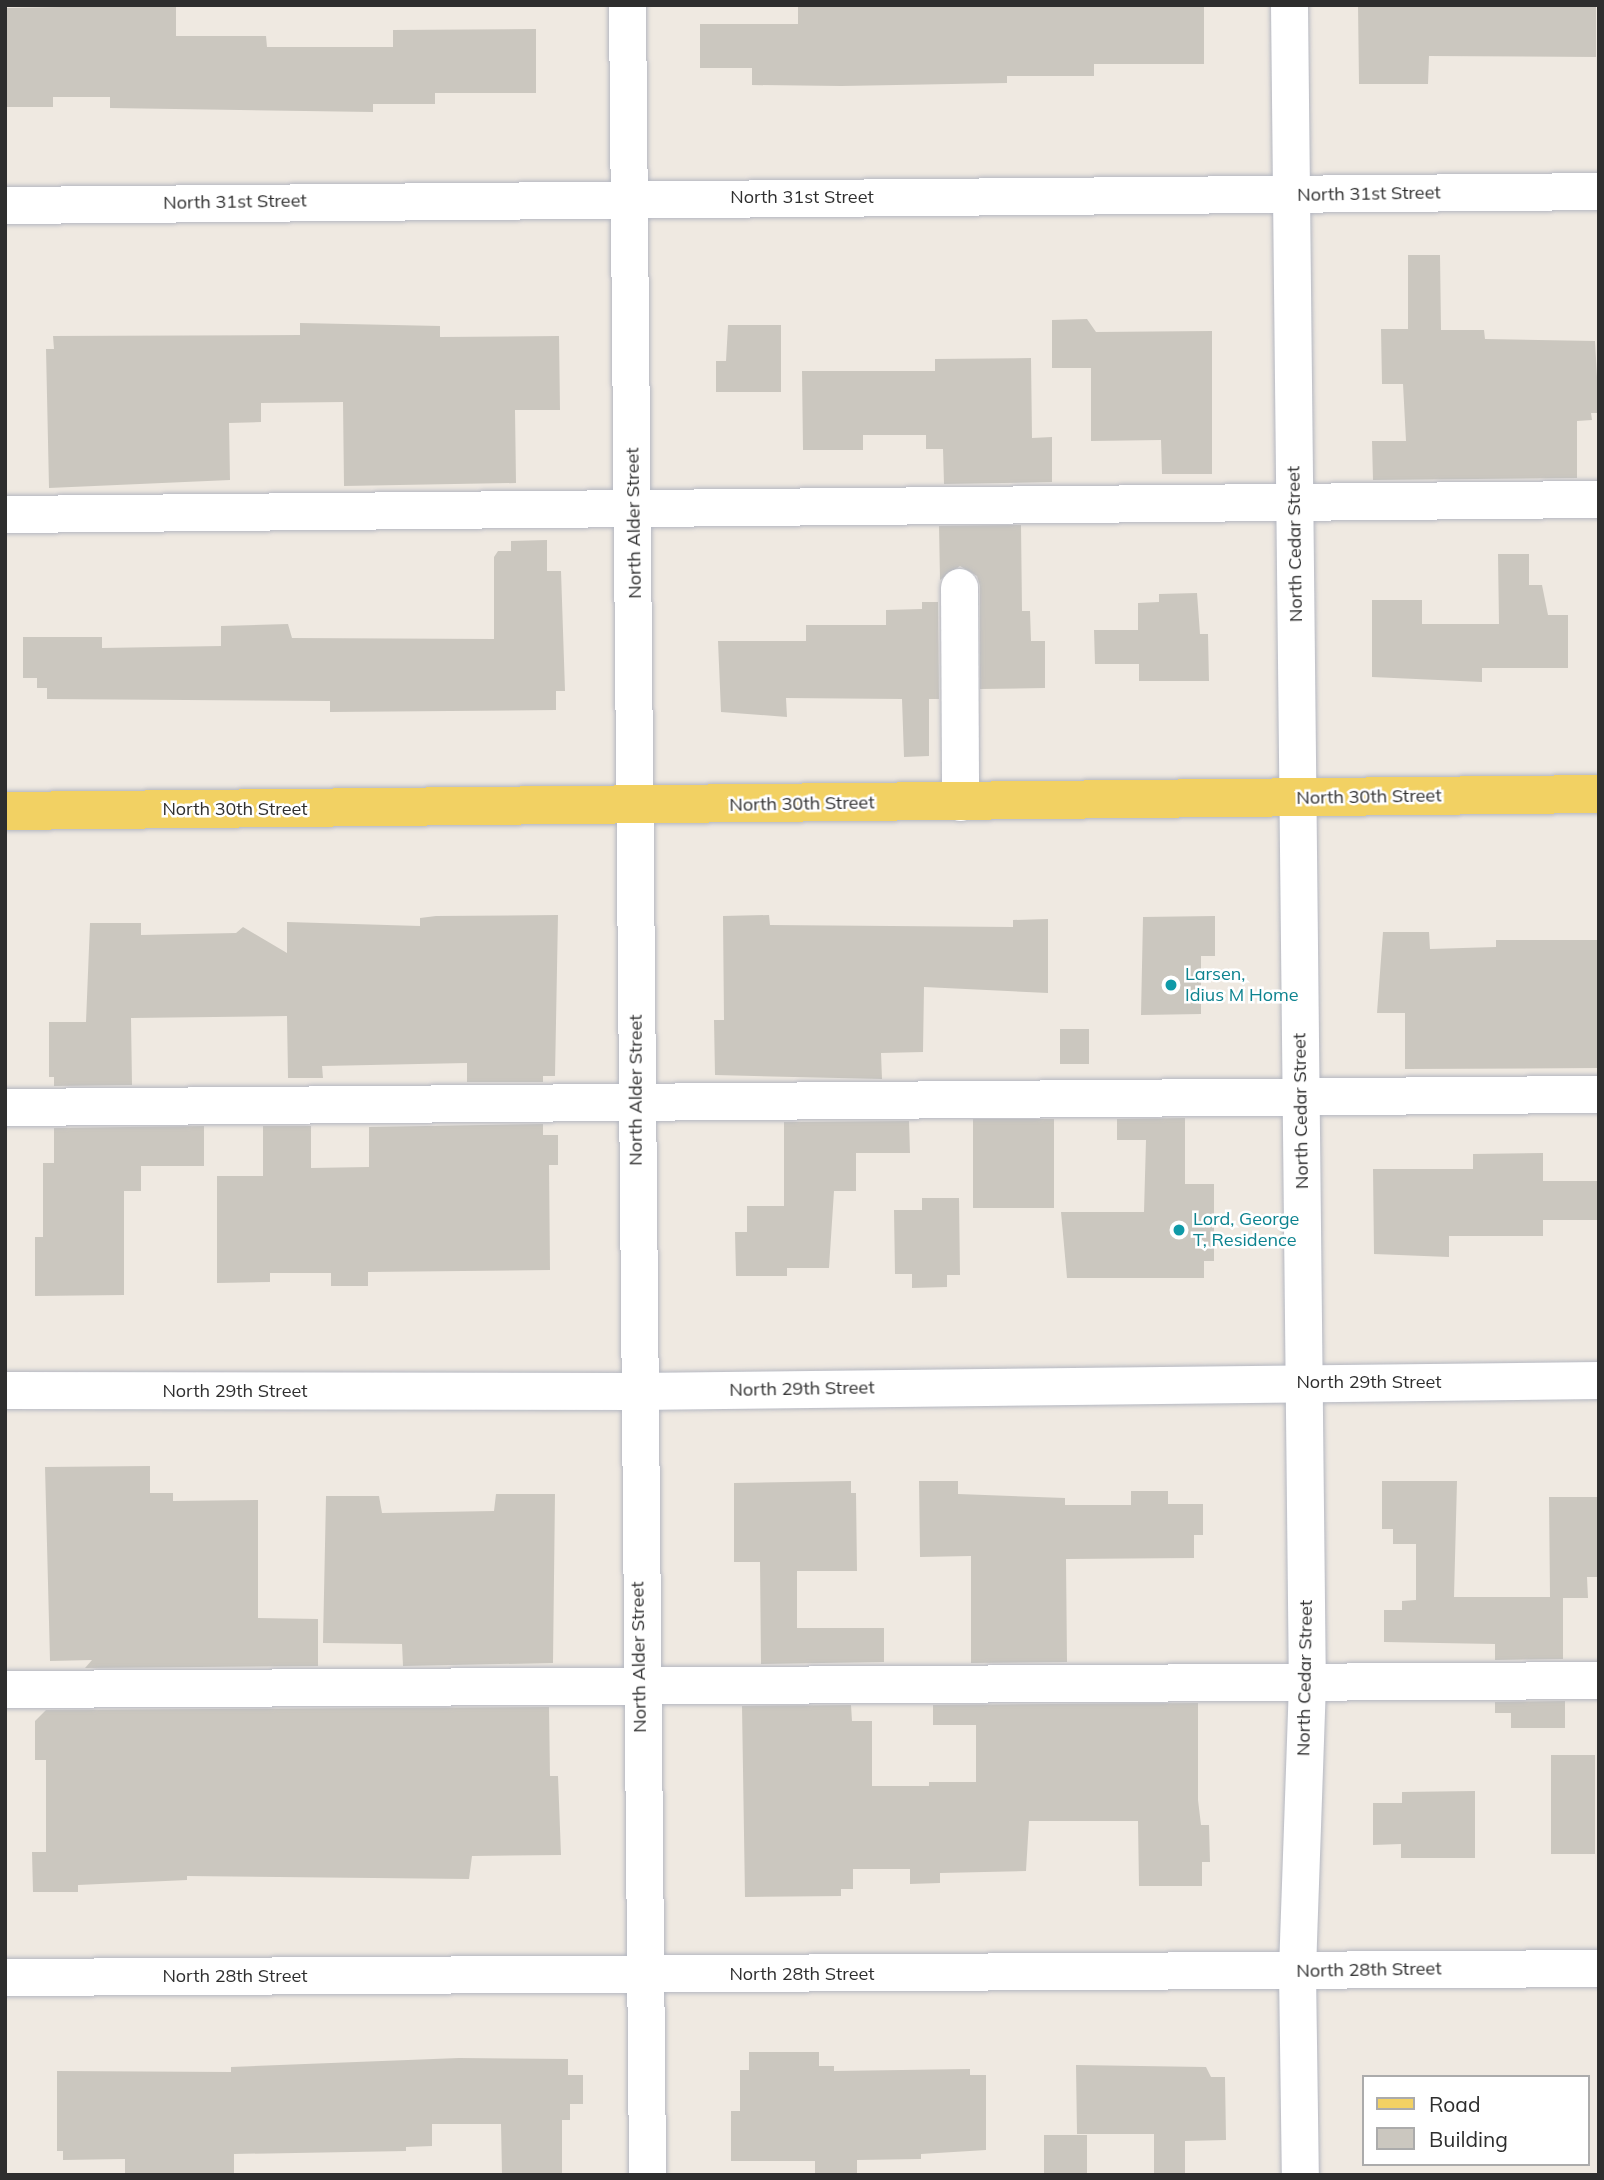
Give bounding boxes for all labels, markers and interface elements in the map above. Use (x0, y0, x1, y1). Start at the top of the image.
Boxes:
street label: North 31st Street (1297, 182, 1441, 206)
street label: North 31st Street (730, 186, 874, 208)
street label: North 31st Street (163, 190, 307, 214)
street label: North Alder Street (622, 447, 646, 599)
street label: North Cedar Street (1283, 466, 1307, 622)
street label: North 30th Street (1296, 785, 1442, 809)
street label: North 30th Street (729, 792, 875, 816)
street label: North 30th Street (162, 798, 308, 820)
place label: Larsen, Idius M Home (1185, 964, 1299, 1006)
marker: Larsen, Idius M Home (1163, 977, 1179, 993)
street label: North Alder Street (625, 1014, 647, 1166)
street label: North Cedar Street (1289, 1033, 1313, 1189)
place label: Lord, George T, Residence (1193, 1209, 1299, 1252)
marker: Lord, George T, Residence (1171, 1222, 1187, 1238)
street label: North 29th Street (1296, 1371, 1442, 1393)
street label: North 29th Street (729, 1377, 875, 1401)
street label: North 29th Street (162, 1380, 308, 1402)
street label: North Alder Street (627, 1581, 651, 1733)
street label: North Cedar Street (1293, 1600, 1317, 1756)
street label: North 28th Street (1296, 1958, 1442, 1982)
street label: North 28th Street (729, 1963, 875, 1985)
street label: North 28th Street (162, 1965, 308, 1987)
legend (1362, 2075, 1590, 2166)
text: Road (1429, 2091, 1480, 2117)
text: Building (1429, 2126, 1508, 2152)

